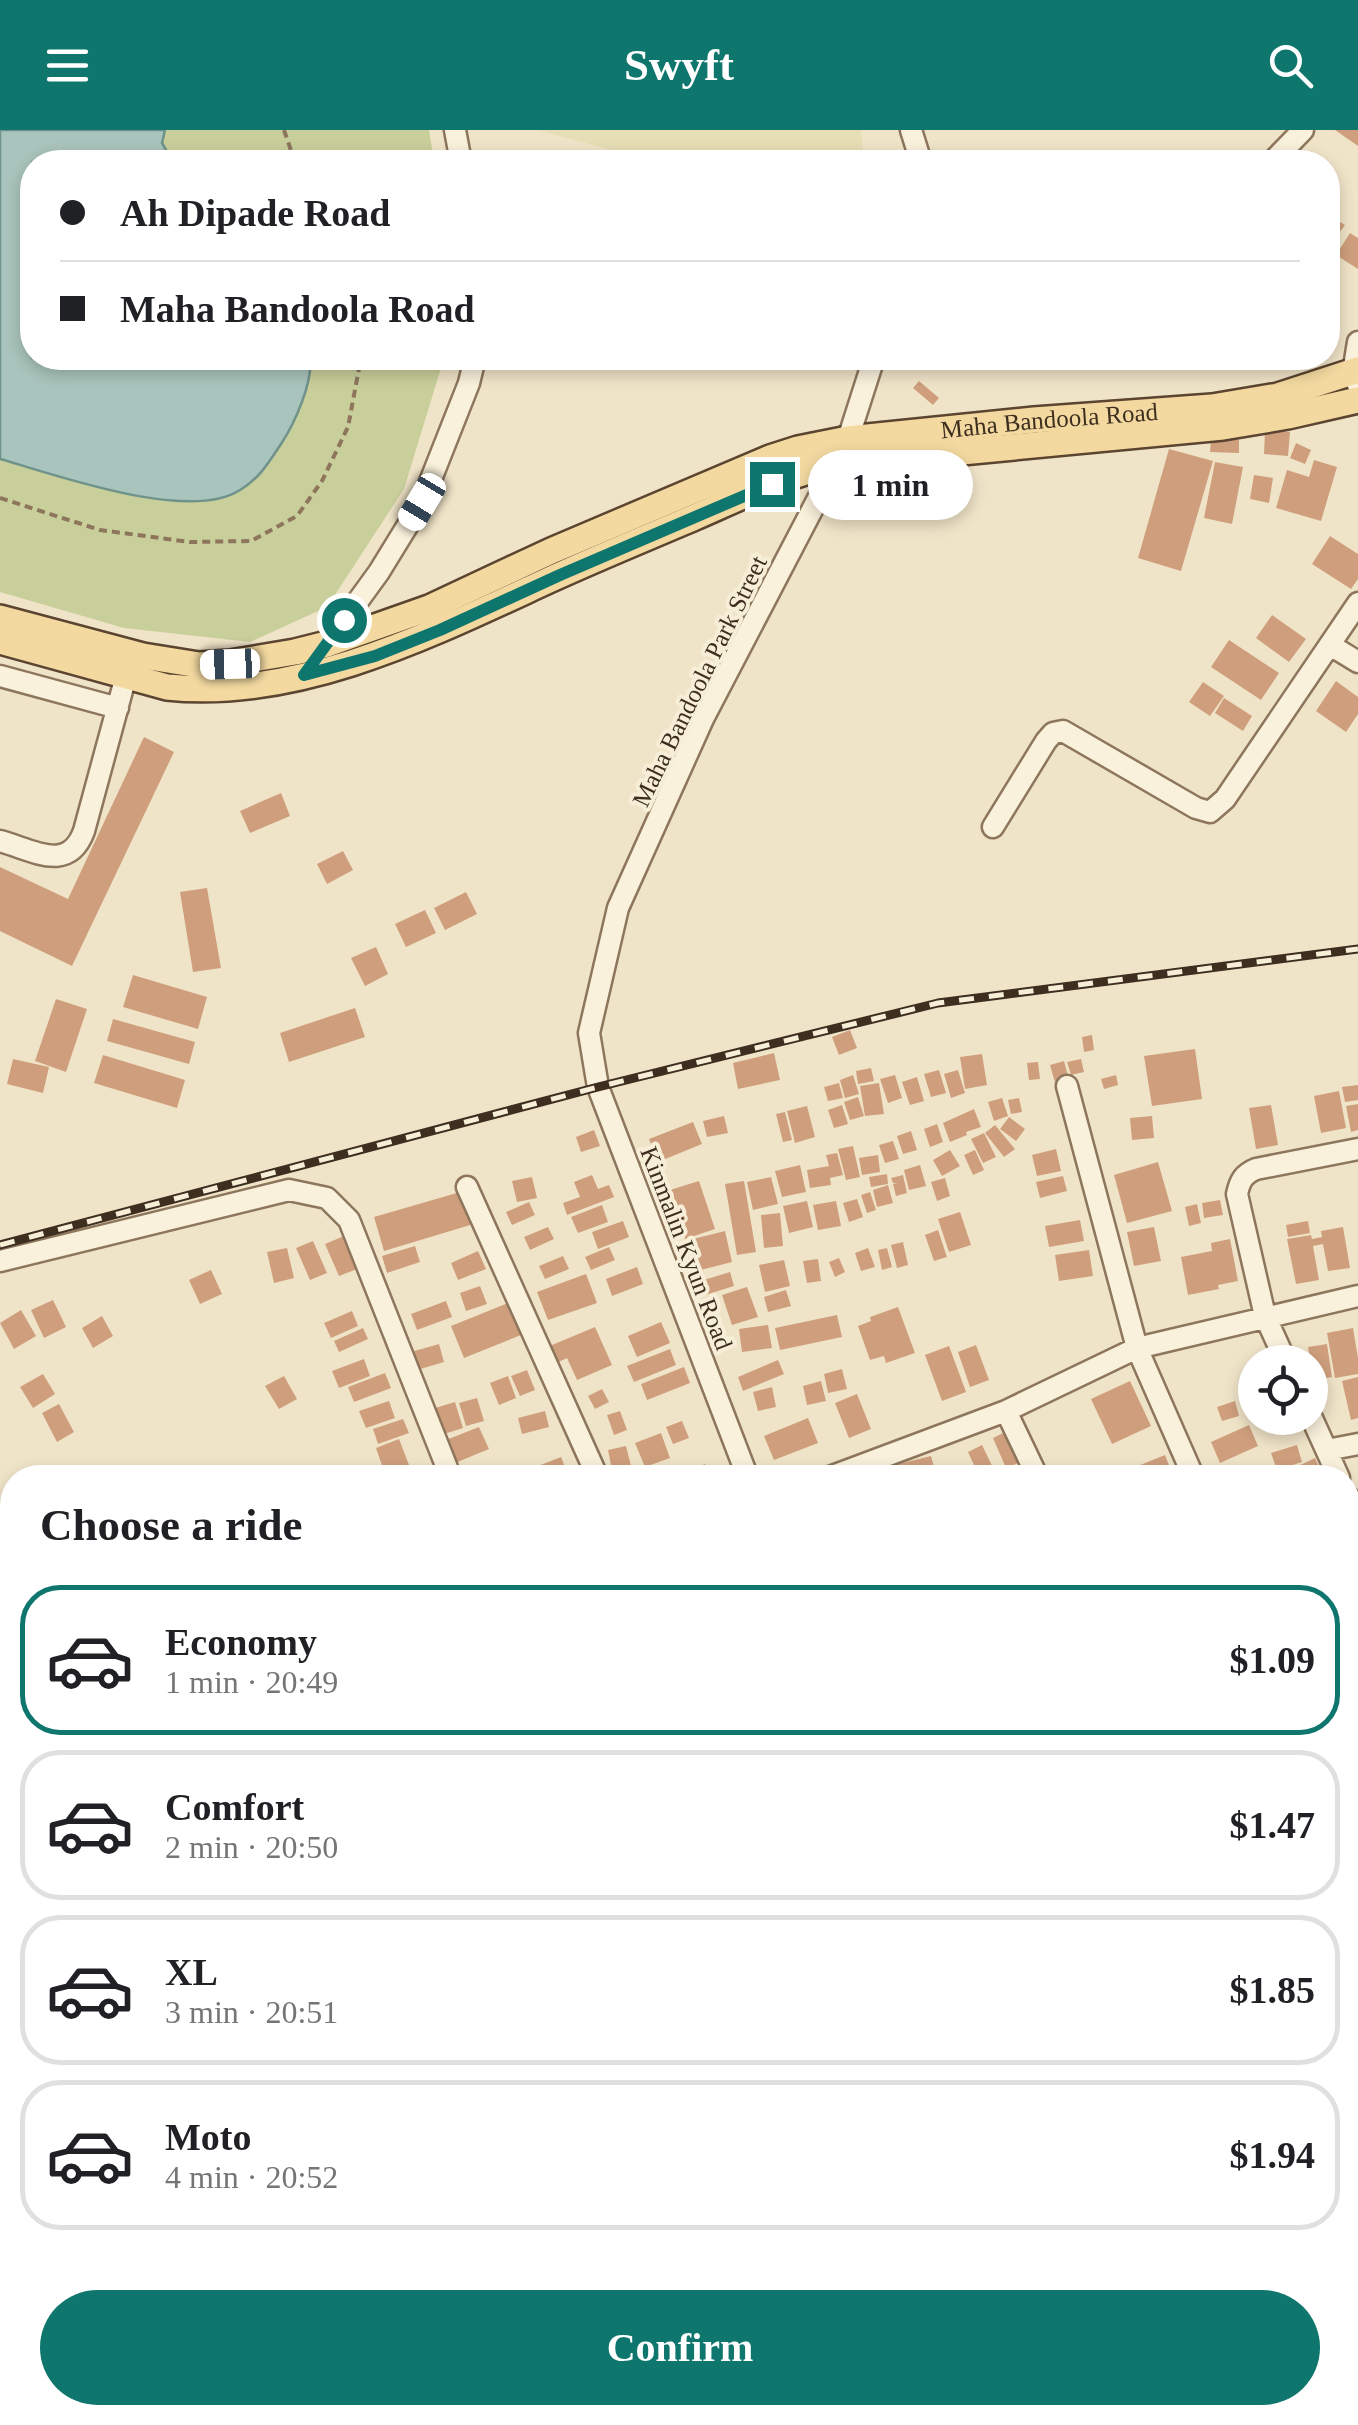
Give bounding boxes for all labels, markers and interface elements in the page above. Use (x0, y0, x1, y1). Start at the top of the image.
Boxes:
icon: menu (40, 38, 95, 93)
icon: search (1263, 38, 1318, 93)
text: Swyft (624, 40, 734, 90)
text: Ah Dipade Road (120, 192, 390, 234)
text: Maha Bandoola Road (120, 288, 475, 330)
street label: Maha Bandoola Road (939, 398, 1159, 443)
callout: 1 min (807, 449, 972, 519)
route end (750, 462, 795, 507)
text: 1 min (852, 467, 929, 503)
car (394, 469, 450, 535)
street label: Maha Bandoola Park Street (627, 551, 772, 811)
route start (322, 598, 367, 643)
car (199, 648, 261, 680)
street label: Kinmalin Kyun Road (635, 1143, 738, 1354)
map controls (1238, 1345, 1328, 1435)
button: locate (1238, 1345, 1328, 1435)
text: Choose a ride (40, 1500, 303, 1550)
icon: car (45, 1615, 135, 1705)
text: Economy (165, 1621, 317, 1663)
text: $1.09 (1230, 1639, 1315, 1681)
text: 1 min · 20:49 (165, 1664, 338, 1700)
icon: car (45, 1780, 135, 1870)
text: Comfort (165, 1786, 304, 1828)
text: $1.47 (1230, 1804, 1315, 1846)
text: 2 min · 20:50 (165, 1829, 338, 1865)
icon: car (45, 1945, 135, 2035)
text: XL (165, 1951, 218, 1993)
text: $1.85 (1230, 1969, 1315, 2011)
text: 3 min · 20:51 (165, 1994, 338, 2030)
icon: car (45, 2110, 135, 2200)
text: Moto (165, 2116, 252, 2158)
text: $1.94 (1230, 2134, 1315, 2176)
text: 4 min · 20:52 (165, 2159, 338, 2195)
button: Confirm (40, 2290, 1320, 2405)

